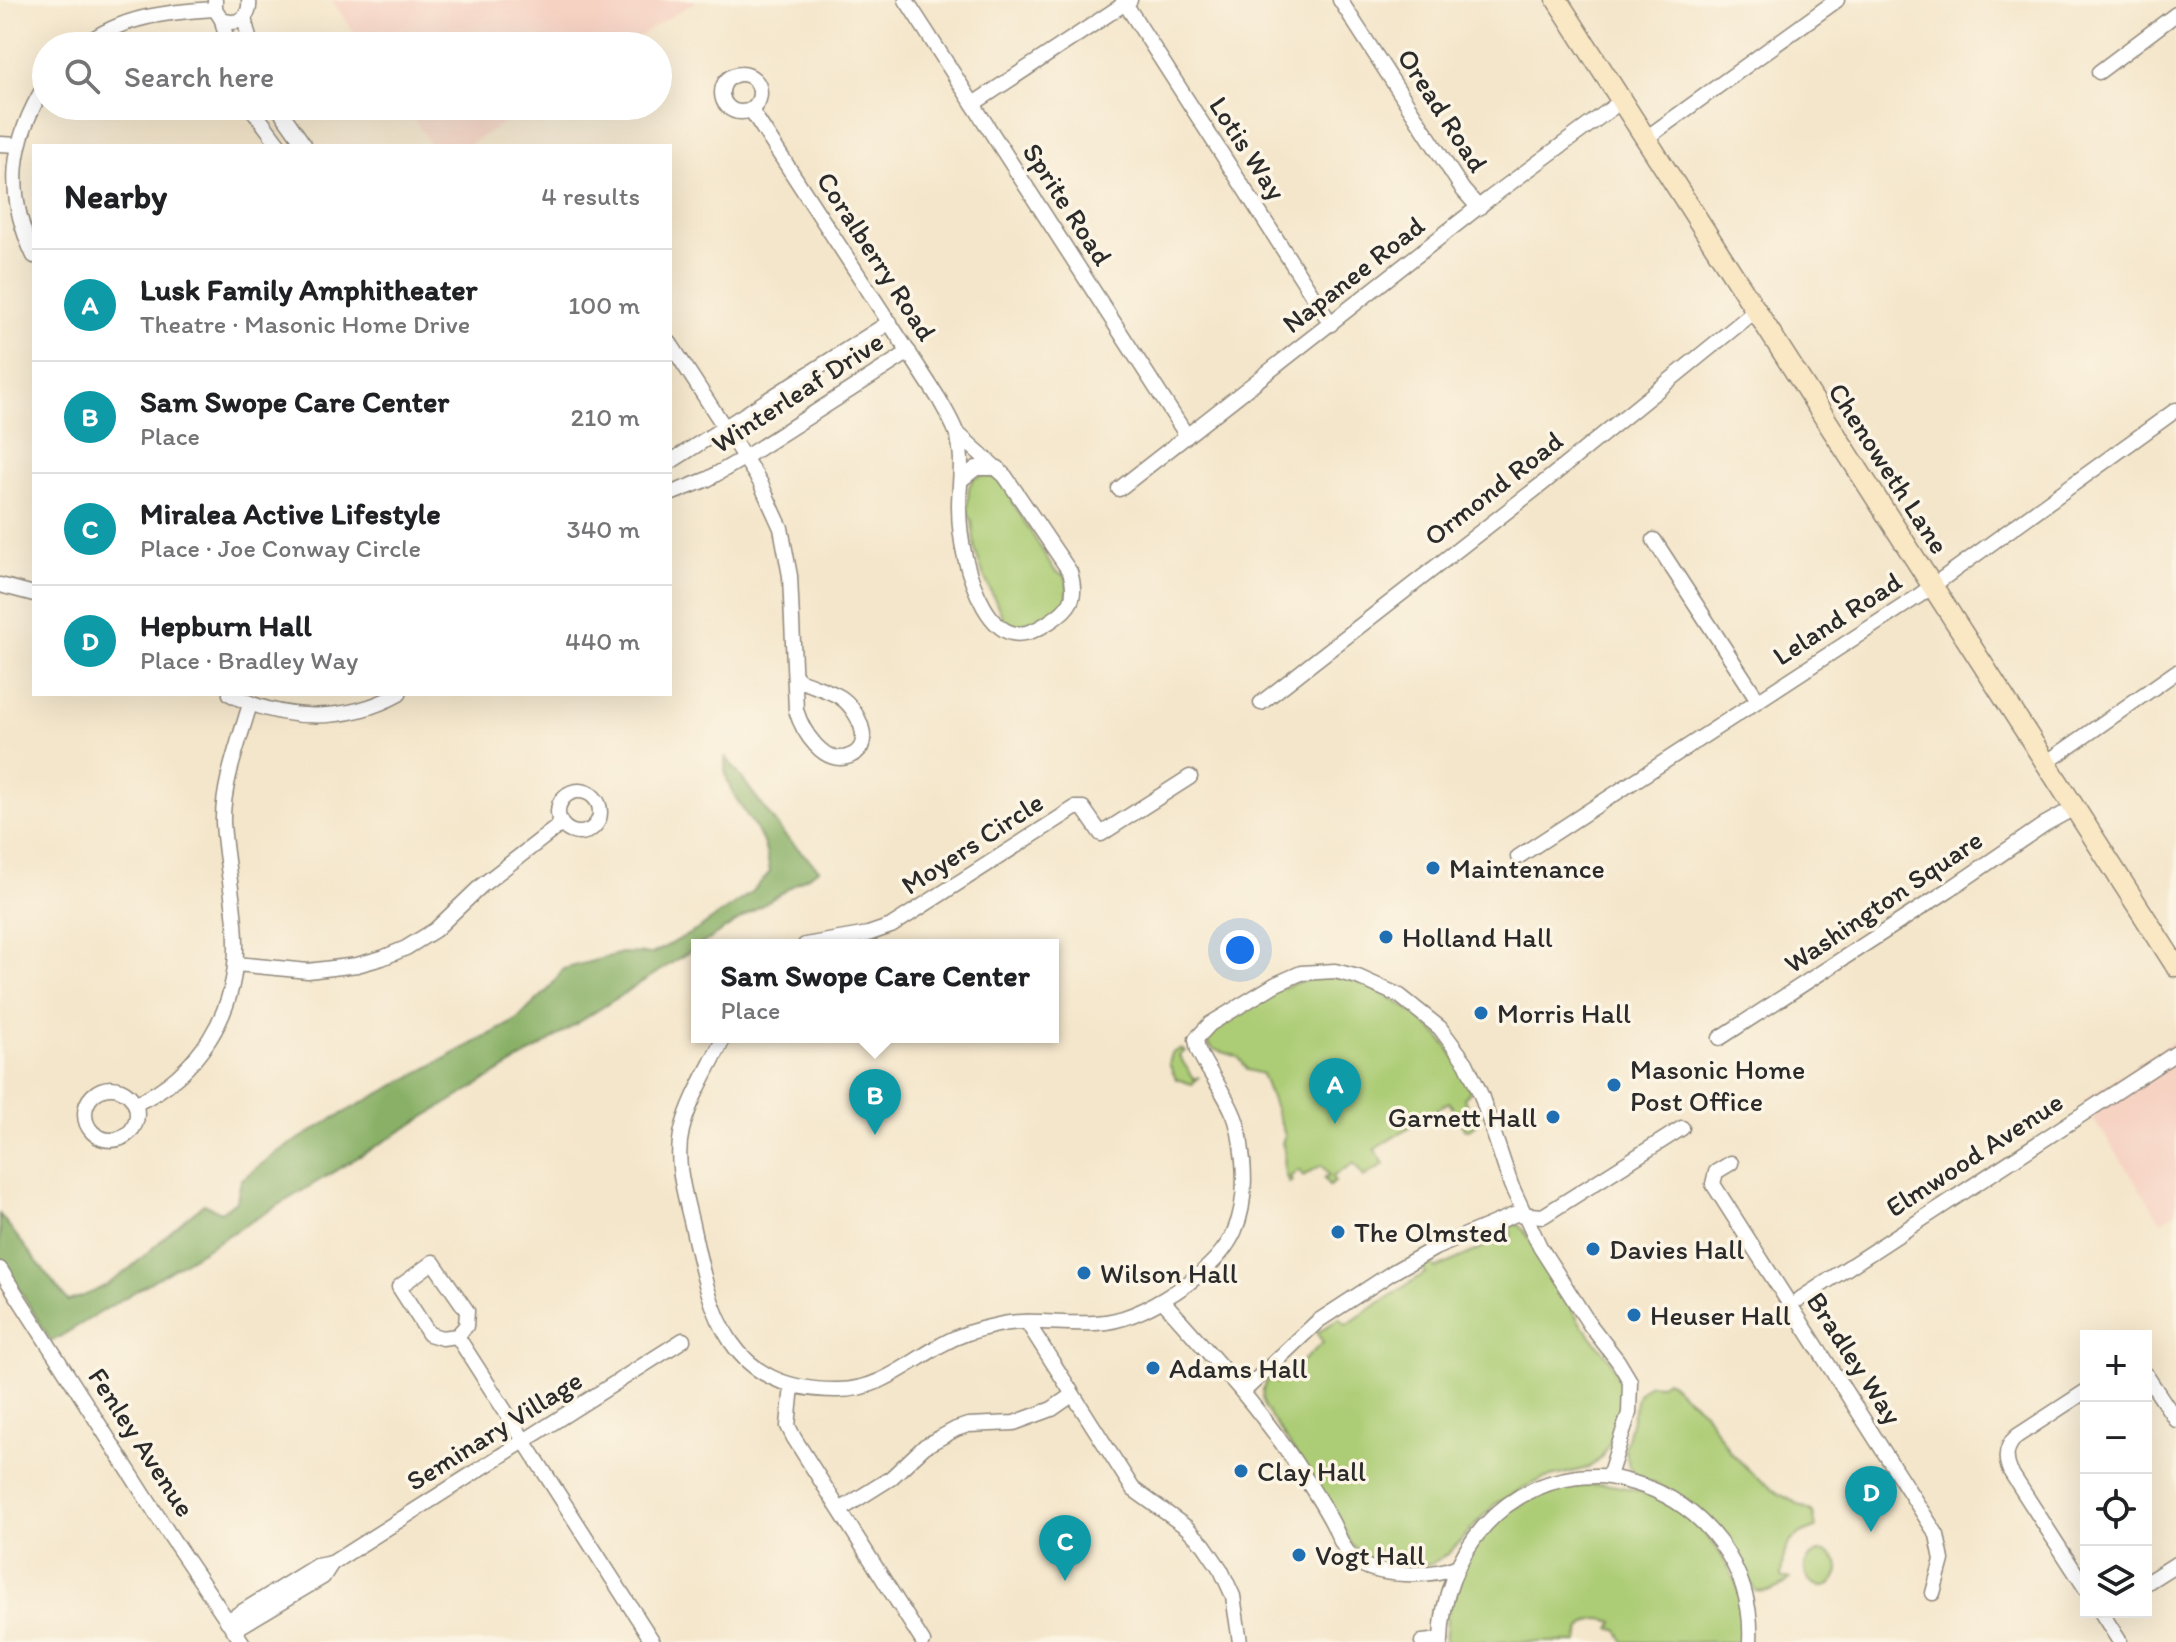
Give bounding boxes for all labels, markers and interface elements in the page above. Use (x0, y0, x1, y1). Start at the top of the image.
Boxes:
search box (32, 32, 672, 120)
street label: Oread Road (1390, 42, 1496, 178)
icon: search (60, 54, 104, 98)
text: Search here (124, 58, 274, 95)
street label: Lotis Way (1202, 90, 1294, 206)
street label: Sprite Road (1016, 136, 1121, 272)
street label: Coralberry Road (810, 165, 945, 347)
text: Nearby (64, 176, 167, 217)
text: 4 results (541, 180, 640, 212)
street label: Napanee Road (1275, 208, 1431, 340)
text: Lusk Family Amphitheater (140, 271, 477, 308)
text: A (82, 289, 98, 321)
text: 100 m (568, 289, 640, 321)
text: Theatre · Masonic Home Drive (140, 308, 470, 340)
street label: Winterleaf Drive (705, 324, 889, 460)
street label: Chenoweth Lane (1821, 376, 1957, 560)
text: Sam Swope Care Center (140, 383, 449, 420)
text: B (82, 401, 98, 433)
text: 210 m (571, 401, 640, 433)
text: Place (140, 420, 200, 452)
street label: Ormond Road (1417, 423, 1569, 553)
text: Miralea Active Lifestyle (140, 495, 441, 532)
text: C (82, 513, 98, 545)
text: 340 m (566, 513, 640, 545)
text: Place · Joe Conway Circle (140, 532, 421, 564)
street label: Leland Road (1766, 563, 1908, 672)
text: Hepburn Hall (140, 607, 312, 644)
text: D (81, 625, 99, 657)
text: 440 m (565, 625, 640, 657)
text: Place · Bradley Way (140, 644, 358, 676)
street label: Moyers Circle (895, 784, 1049, 902)
street label: Washington Square (1777, 822, 1989, 980)
place label: Maintenance (1449, 851, 1605, 885)
marker: Maintenance (1424, 859, 1442, 877)
place label: Holland Hall (1402, 920, 1553, 954)
marker: Holland Hall (1377, 928, 1395, 946)
your location (1220, 930, 1260, 970)
popup (691, 939, 1059, 1043)
text: Sam Swope Care Center (720, 957, 1030, 994)
text: Place (720, 994, 780, 1026)
place label: Morris Hall (1497, 996, 1631, 1030)
marker: Morris Hall (1472, 1004, 1490, 1022)
place label: Masonic Home Post Office (1630, 1052, 1805, 1118)
pin: A (1309, 1058, 1361, 1124)
pin: B (849, 1069, 901, 1135)
marker: Masonic Home Post Office (1605, 1076, 1623, 1094)
street label: Elmwood Avenue (1879, 1084, 2069, 1224)
place label: Garnett Hall (1388, 1100, 1537, 1134)
marker: Garnett Hall (1544, 1108, 1562, 1126)
place label: The Olmsted (1354, 1215, 1508, 1249)
marker: The Olmsted (1329, 1223, 1347, 1241)
place label: Davies Hall (1609, 1232, 1744, 1266)
marker: Davies Hall (1584, 1240, 1602, 1258)
place label: Wilson Hall (1100, 1256, 1238, 1290)
marker: Wilson Hall (1075, 1264, 1093, 1282)
street label: Bradley Way (1800, 1285, 1910, 1431)
place label: Heuser Hall (1650, 1298, 1791, 1332)
marker: Heuser Hall (1625, 1306, 1643, 1324)
map controls (2080, 1330, 2152, 1618)
button: + (2080, 1330, 2152, 1402)
place label: Adams Hall (1169, 1351, 1307, 1385)
marker: Adams Hall (1144, 1359, 1162, 1377)
street label: Fenley Avenue (81, 1361, 203, 1523)
street label: Seminary Village (400, 1362, 588, 1498)
button: − (2080, 1402, 2152, 1474)
place label: Clay Hall (1257, 1454, 1366, 1488)
marker: Clay Hall (1232, 1462, 1250, 1480)
pin: D (1845, 1466, 1897, 1532)
button: locate (2080, 1474, 2152, 1546)
pin: C (1039, 1515, 1091, 1581)
place label: Vogt Hall (1315, 1538, 1425, 1572)
marker: Vogt Hall (1290, 1546, 1308, 1564)
button: layers (2080, 1546, 2152, 1618)

